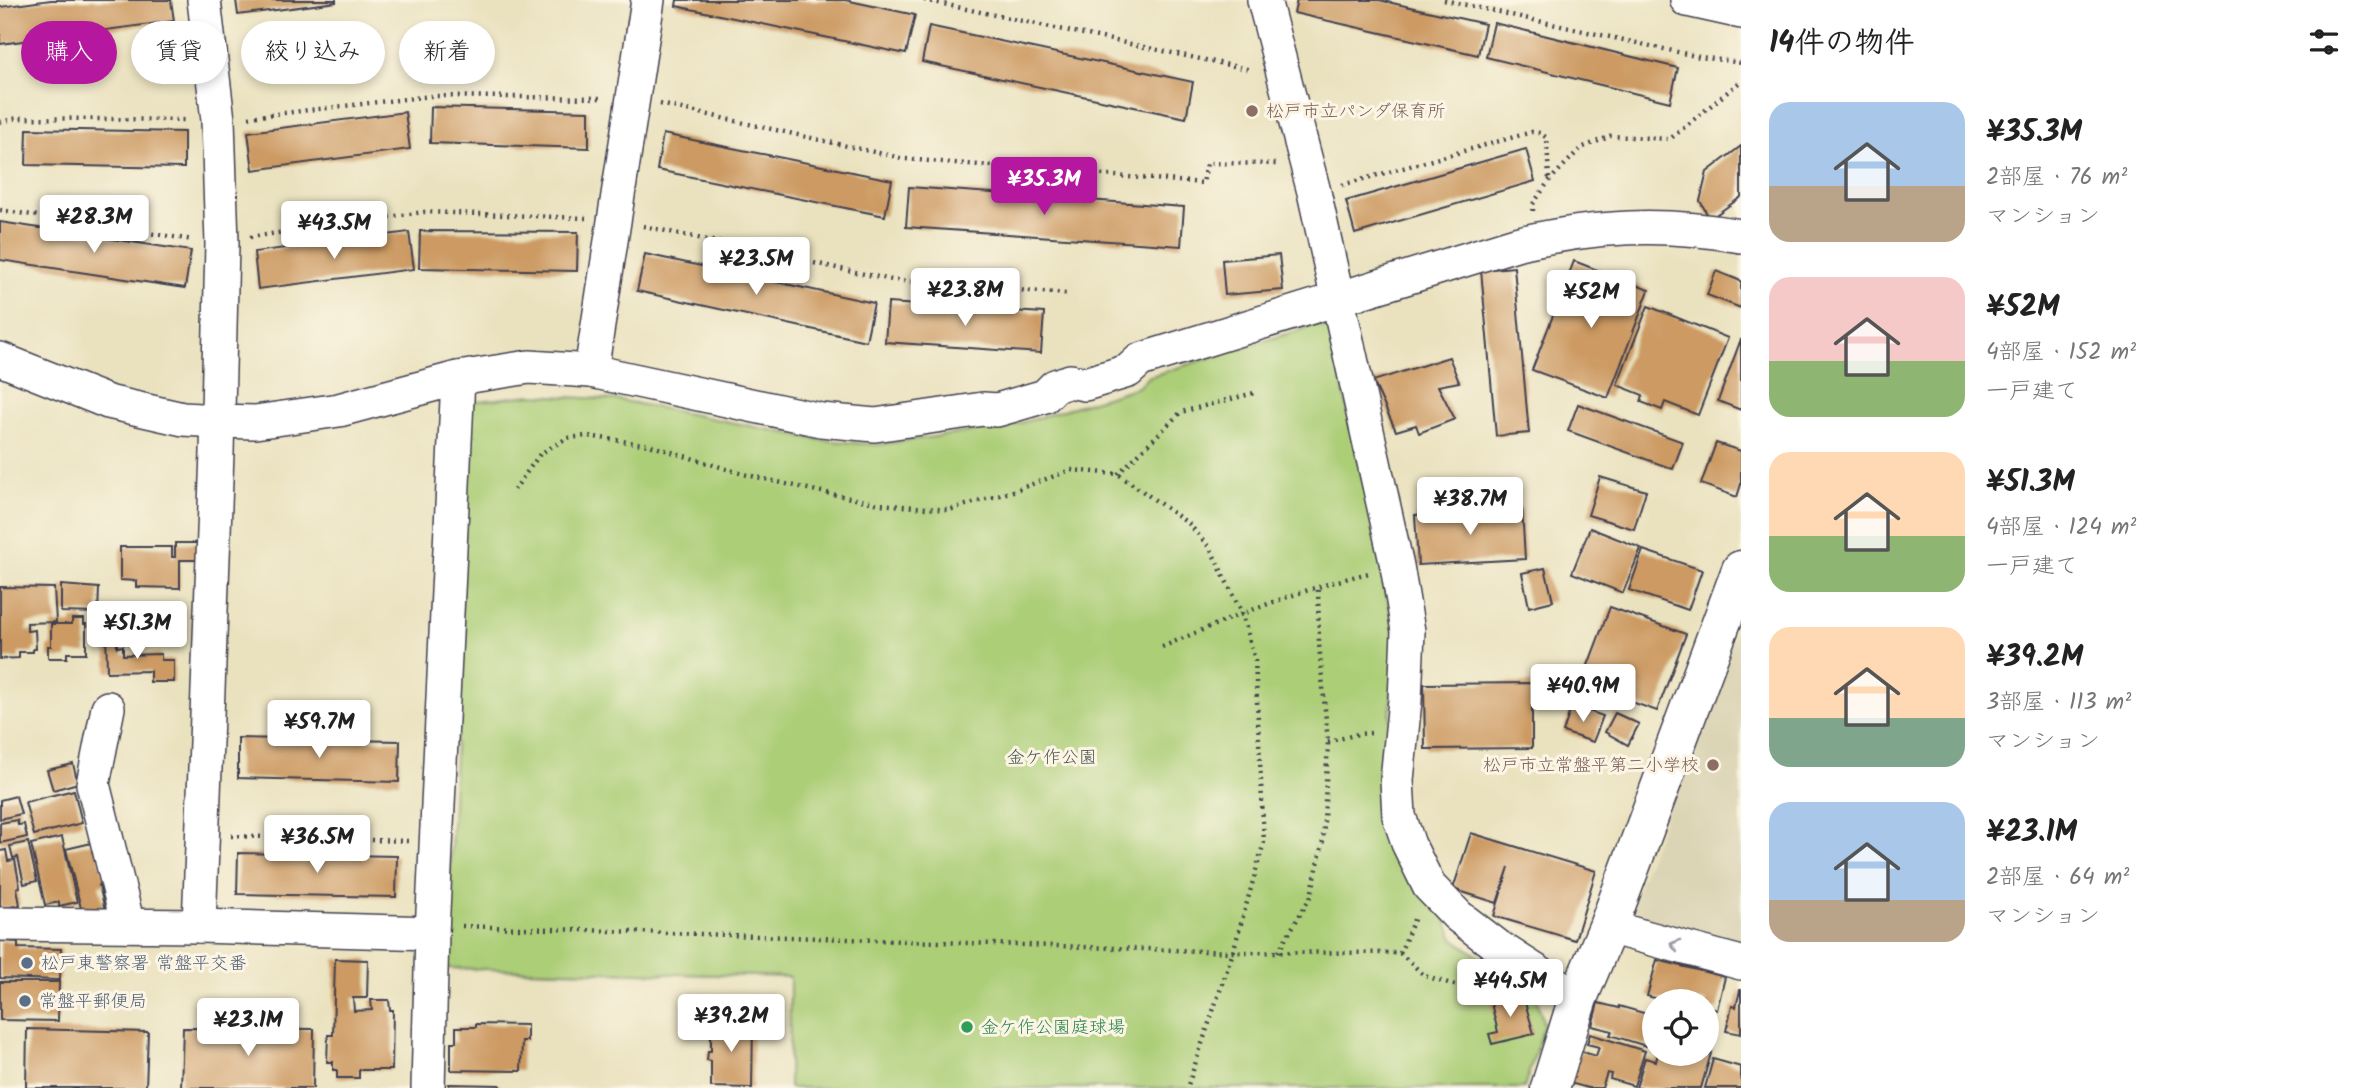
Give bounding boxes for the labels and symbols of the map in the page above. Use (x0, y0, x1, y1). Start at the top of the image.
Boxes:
place label: 松戸市立パンダ保育所 (1266, 98, 1445, 127)
marker: 松戸市立パンダ保育所 (1244, 103, 1260, 119)
pin: ¥35.3M (987, 158, 1101, 217)
pin: ¥28.3M (37, 196, 151, 255)
pin: ¥43.5M (277, 202, 391, 261)
pin: ¥23.5M (699, 238, 813, 297)
pin: ¥23.8M (908, 268, 1022, 328)
pin: ¥52M (1550, 270, 1632, 330)
pin: ¥38.7M (1413, 477, 1527, 537)
pin: ¥51.3M (80, 602, 194, 661)
pin: ¥40.9M (1526, 664, 1640, 724)
pin: ¥59.7M (262, 700, 376, 760)
park label: 金ケ作公園 (1007, 744, 1097, 773)
place label: 松戸市立常盤平第二小学校 (1483, 752, 1699, 781)
marker: 松戸市立常盤平第二小学校 (1705, 757, 1721, 773)
pin: ¥36.5M (260, 816, 374, 875)
one-way arrow (1669, 939, 1681, 953)
place label: 松戸東警察署 常盤平交番 (41, 950, 246, 979)
marker: 松戸東警察署 常盤平交番 (19, 955, 35, 971)
pin: ¥44.5M (1453, 960, 1567, 1019)
place label: 常盤平郵便局 (39, 988, 147, 1017)
marker: 常盤平郵便局 (17, 993, 33, 1009)
pin: ¥39.2M (674, 995, 788, 1054)
pin: ¥23.1M (191, 998, 305, 1058)
place label: 金ケ作公園庭球場 (981, 1014, 1125, 1043)
marker: 金ケ作公園庭球場 (959, 1019, 975, 1035)

